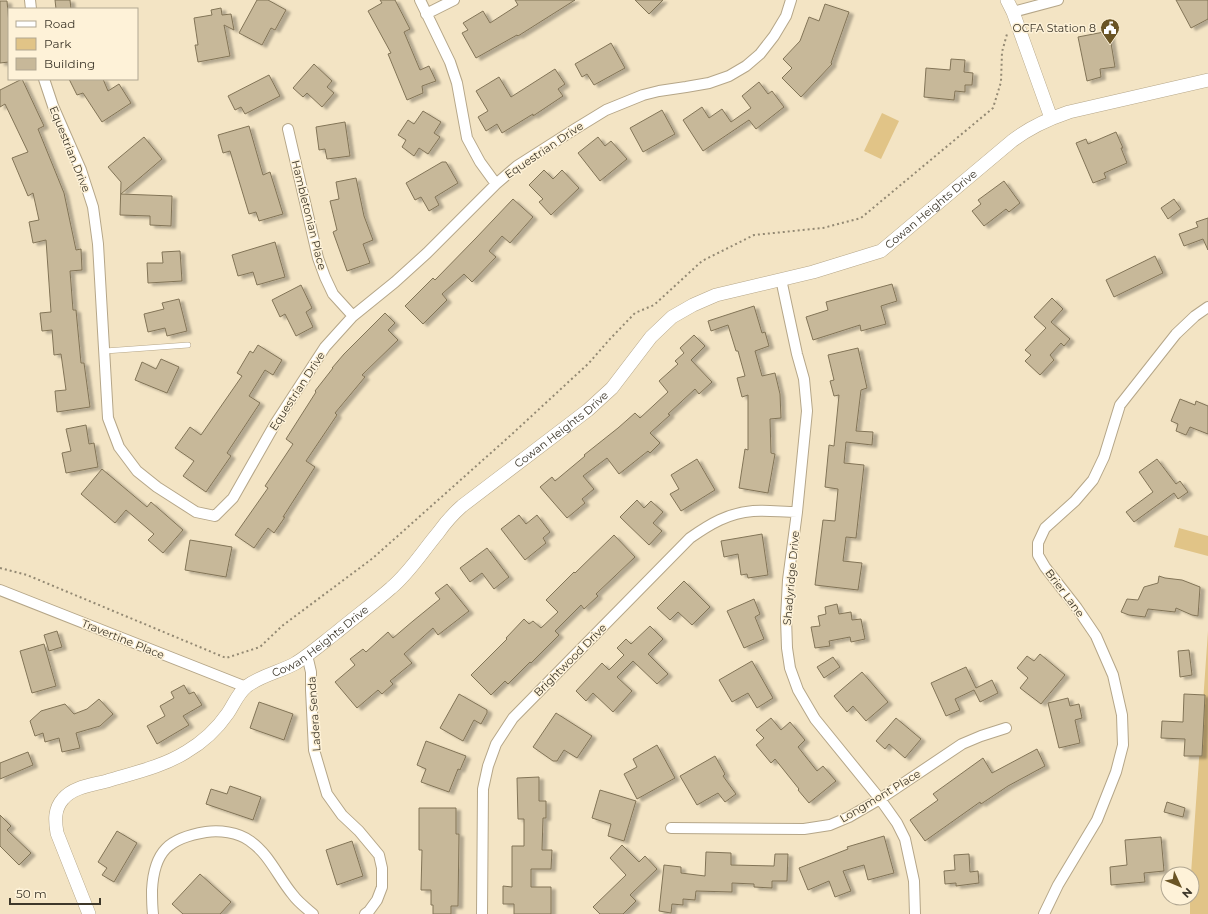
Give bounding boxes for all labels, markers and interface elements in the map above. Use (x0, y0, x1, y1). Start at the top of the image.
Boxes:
legend (8, 8, 138, 80)
text: Road (44, 16, 75, 31)
public building icon: OCFA Station 8 (1099, 17, 1121, 45)
place label: OCFA Station 8 (1012, 21, 1096, 35)
text: Park (44, 36, 72, 51)
text: Building (44, 56, 95, 71)
street label: Equestrian Drive (46, 104, 94, 194)
street label: Equestrian Drive (502, 118, 586, 181)
street label: Hambletonian Place (289, 159, 329, 272)
street label: Cowan Heights Drive (882, 166, 980, 252)
street label: Equestrian Drive (266, 349, 328, 433)
street label: Cowan Heights Drive (511, 388, 611, 471)
street label: Shadyridge Drive (780, 530, 802, 626)
street label: Brier Lane (1042, 566, 1088, 620)
street label: Cowan Heights Drive (270, 602, 372, 680)
street label: Travertine Place (80, 616, 167, 662)
street label: Brightwood Drive (531, 620, 610, 699)
street label: Ladera Senda (304, 676, 324, 752)
street label: Longmont Place (837, 766, 923, 826)
north arrow (1160, 866, 1200, 906)
scale bar (10, 880, 100, 906)
text: N (1179, 885, 1195, 901)
text: 50 m (16, 886, 47, 901)

